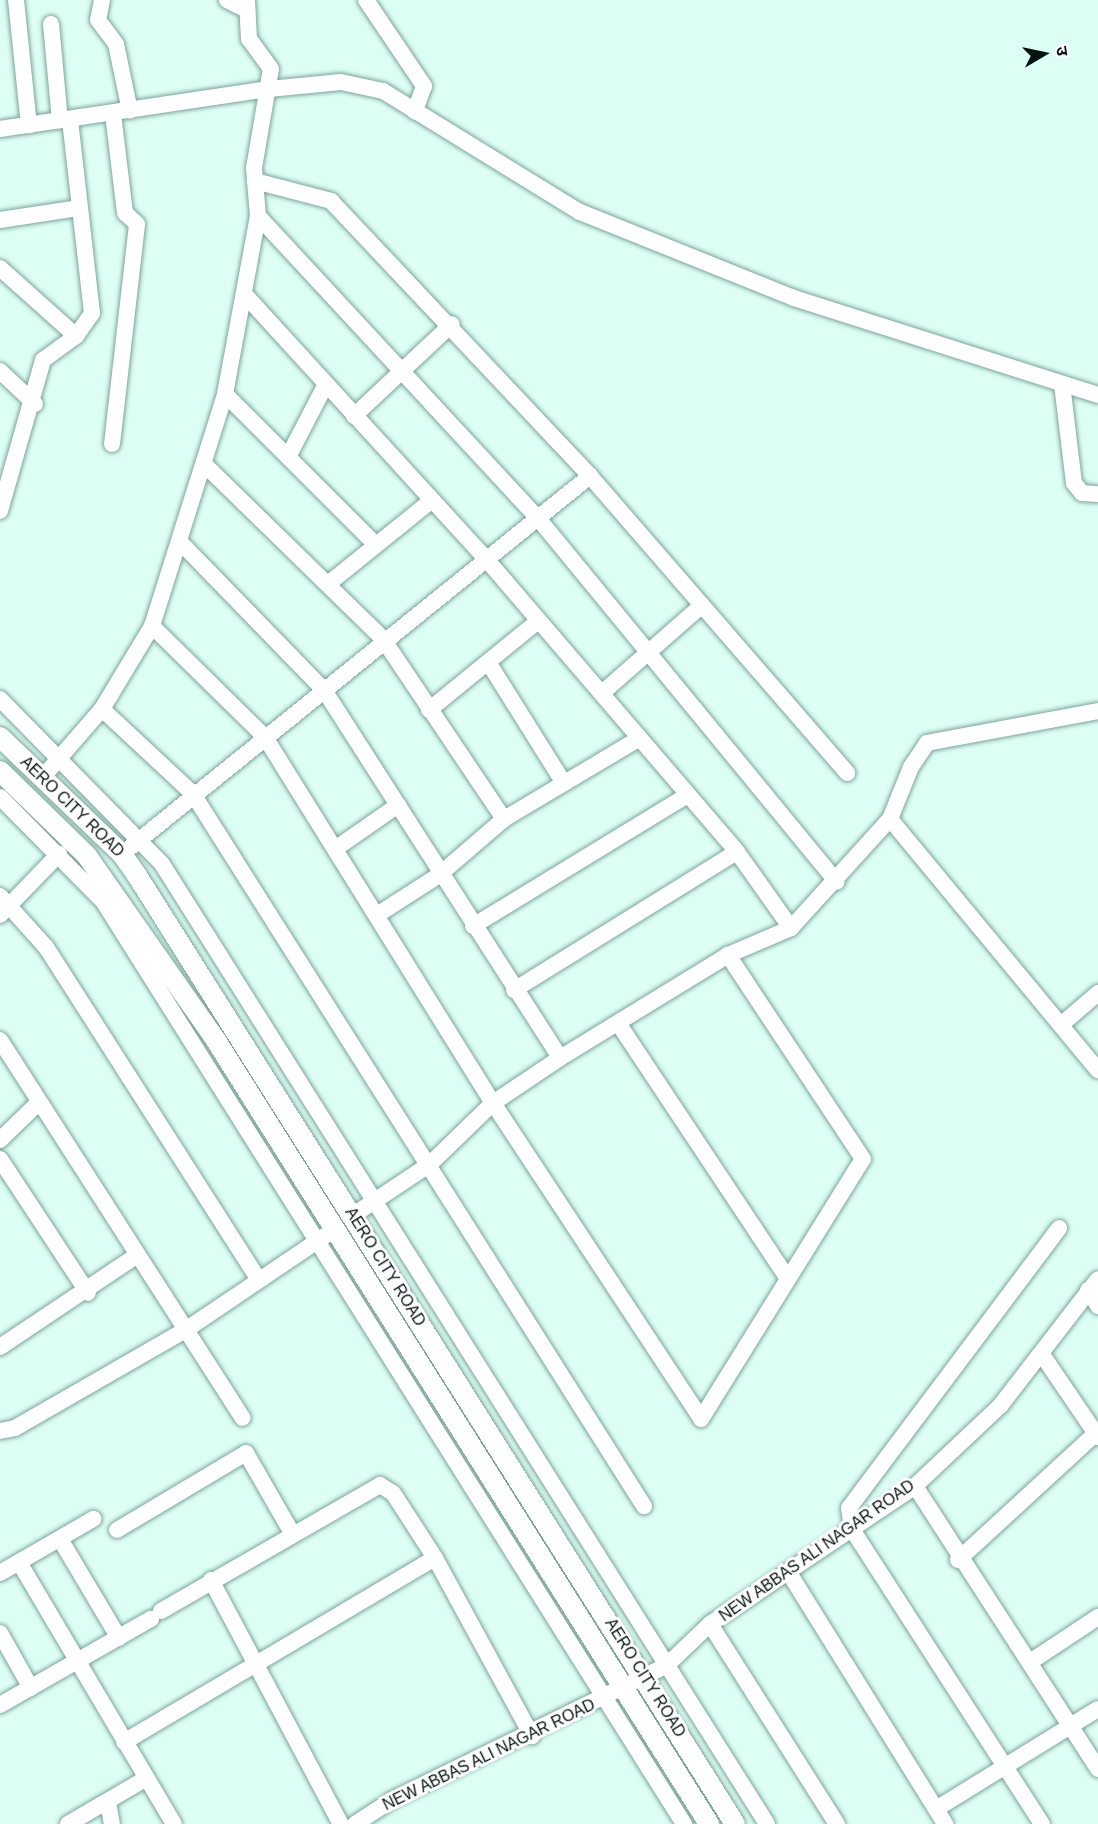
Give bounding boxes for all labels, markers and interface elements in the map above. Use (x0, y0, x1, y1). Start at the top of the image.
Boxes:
north arrow (1014, 24, 1074, 84)
text: उ (1053, 45, 1071, 57)
street label: AERO CITY ROAD (16, 753, 128, 861)
street label: AERO CITY ROAD (341, 1204, 429, 1330)
street label: NEW ABBAS ALI NAGAR ROAD (715, 1476, 919, 1626)
street label: AERO CITY ROAD (601, 1615, 689, 1741)
street label: NEW ABBAS ALI NAGAR ROAD (379, 1695, 599, 1815)

